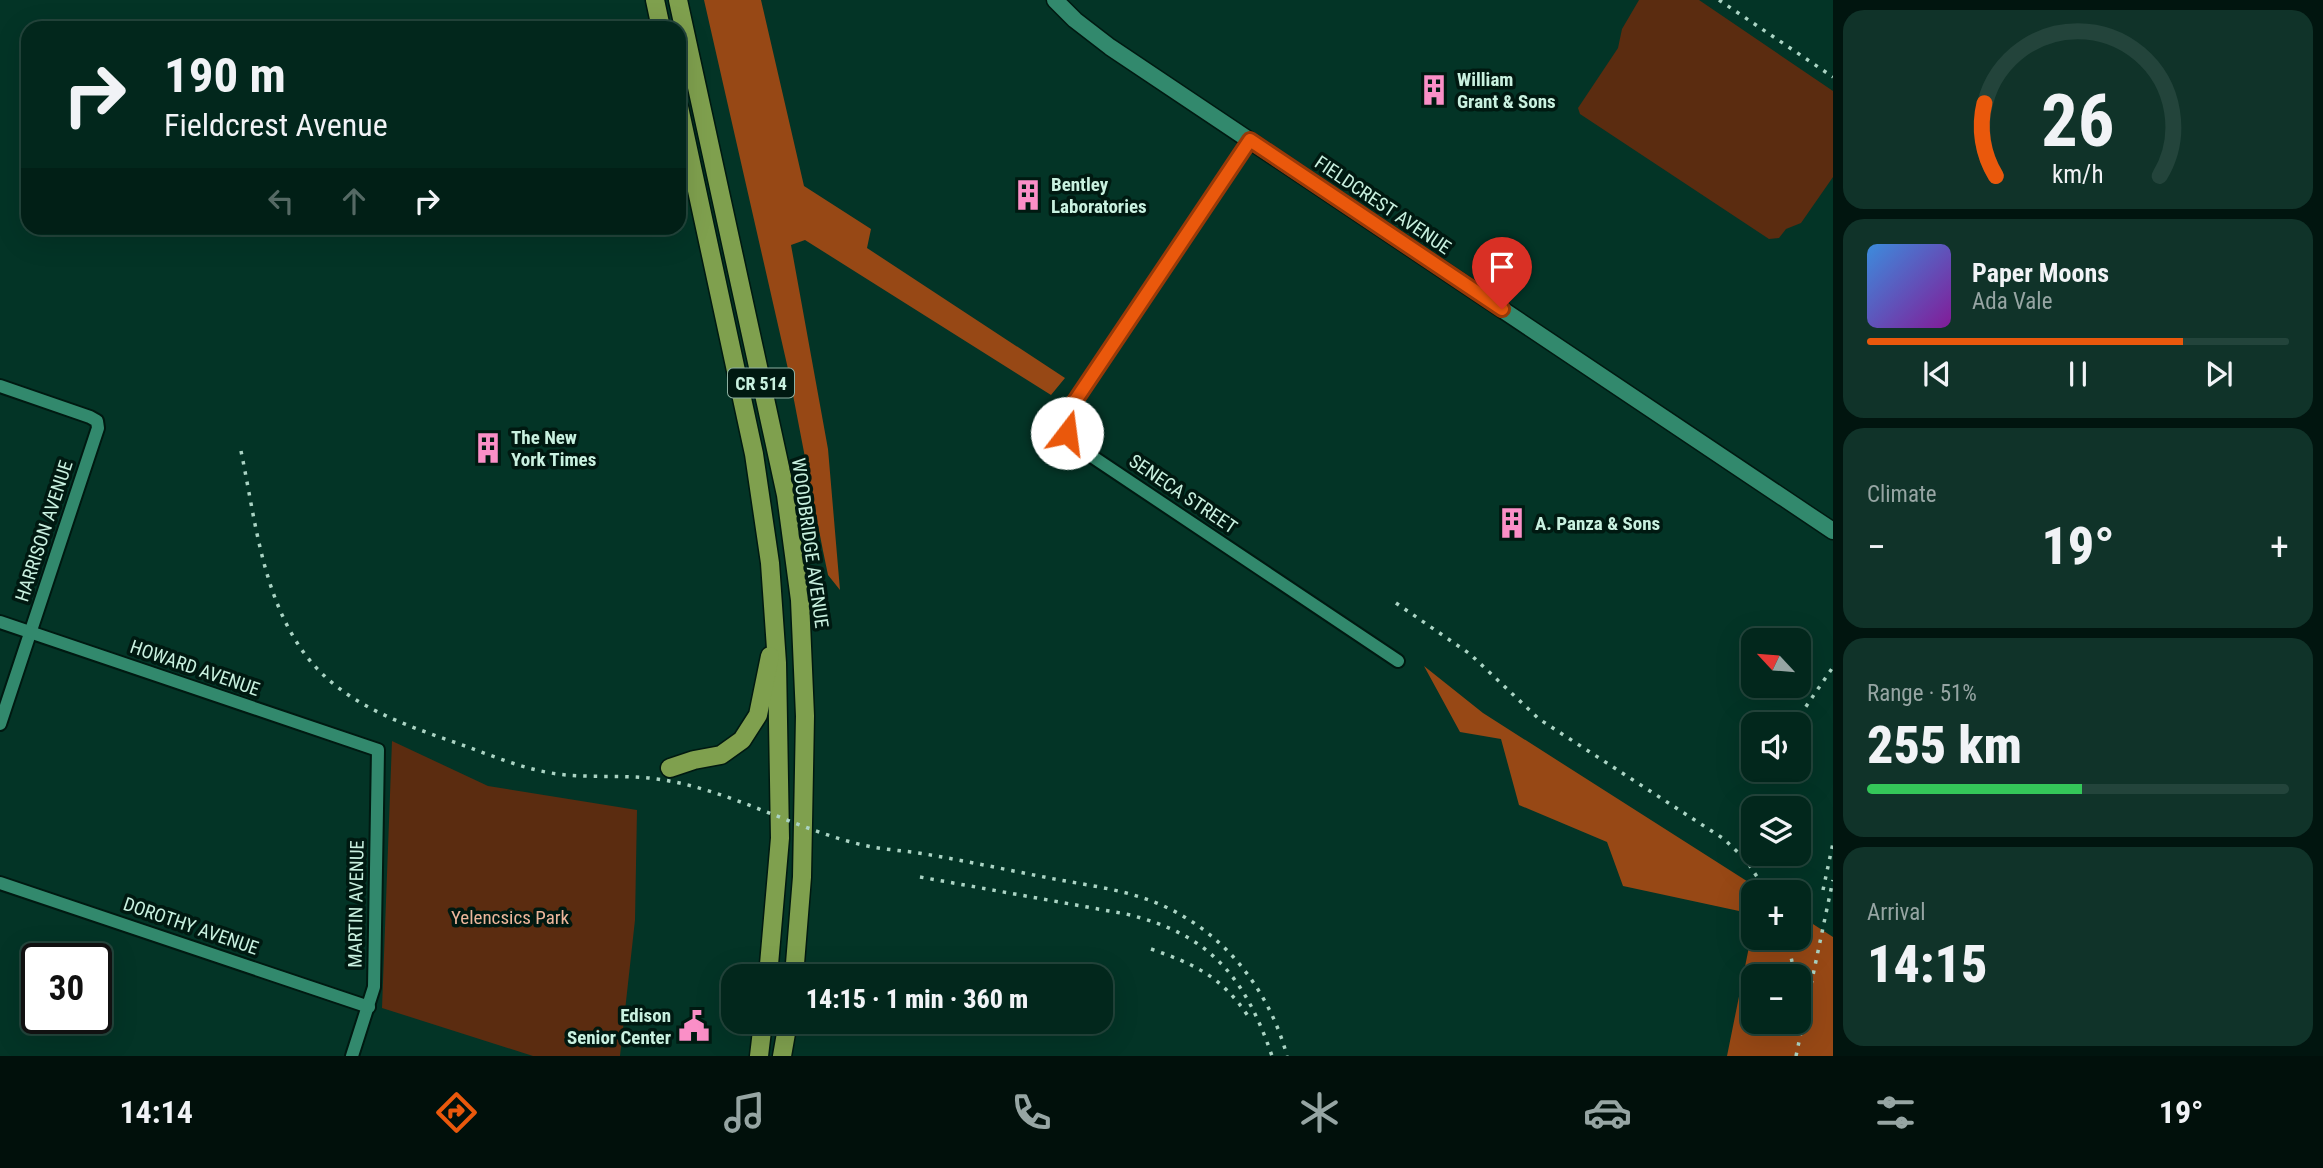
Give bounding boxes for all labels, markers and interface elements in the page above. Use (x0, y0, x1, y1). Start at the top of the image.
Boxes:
text: 190 m (164, 47, 286, 104)
icon: right (49, 49, 140, 140)
place label: William Grant & Sons (1457, 68, 1556, 113)
building icon: William Grant & Sons (1417, 73, 1451, 107)
text: 26 (2041, 78, 2115, 164)
text: Fieldcrest Avenue (164, 106, 388, 144)
street label: FIELDCREST AVENUE (1310, 151, 1456, 259)
text: km/h (2052, 159, 2104, 188)
place label: Bentley Laboratories (1051, 173, 1147, 218)
building icon: Bentley Laboratories (1011, 178, 1045, 212)
icon: left (262, 182, 300, 220)
icon: ahead (335, 182, 373, 220)
icon: right (408, 182, 446, 220)
pin (1472, 237, 1532, 309)
icon: arrive (1483, 248, 1521, 286)
text: Paper Moons (1972, 258, 2109, 288)
text: Ada Vale (1972, 288, 2052, 315)
icon: previous (1918, 355, 1956, 393)
icon: pause (2059, 355, 2097, 393)
icon: next (2200, 355, 2238, 393)
road number: CR 514 (728, 368, 794, 398)
position arrow (1030, 396, 1104, 470)
place label: The New York Times (511, 426, 596, 471)
building icon: The New York Times (471, 431, 505, 465)
street label: SENECA STREET (1125, 449, 1241, 539)
street label: HARRISON AVENUE (10, 457, 78, 605)
street label: WOODBRIDGE AVENUE (787, 457, 833, 629)
text: Climate (1867, 481, 1937, 508)
building icon: A. Panza & Sons (1495, 506, 1529, 540)
place label: A. Panza & Sons (1535, 512, 1660, 535)
text: 19° (2041, 516, 2115, 577)
text: − (1867, 525, 1886, 569)
text: + (2270, 525, 2289, 569)
north arrow (1741, 628, 1811, 698)
map controls (1741, 628, 1811, 1034)
street label: HOWARD AVENUE (127, 635, 263, 701)
text: Range · 51% (1867, 680, 1977, 707)
button: sound (1741, 712, 1811, 782)
text: 255 km (1867, 715, 2022, 776)
button: layers (1741, 796, 1811, 866)
street label: MARTIN AVENUE (343, 840, 369, 968)
button: + (1741, 880, 1811, 950)
street label: DOROTHY AVENUE (120, 892, 262, 960)
text: Arrival (1867, 899, 1926, 926)
park label: Yelencsics Park (451, 906, 570, 929)
text: 14:15 (1867, 934, 1987, 995)
speed limit sign: 30 (21, 943, 112, 1034)
button: − (1741, 964, 1811, 1034)
text: 14:15 · 1 min · 360 m (806, 984, 1028, 1014)
place label: Edison Senior Center (567, 1004, 671, 1049)
public building icon: Edison Senior Center (677, 1009, 711, 1043)
icon: directions (432, 1088, 481, 1137)
icon: music (720, 1088, 769, 1137)
icon: phone (1007, 1088, 1056, 1137)
icon: climate (1295, 1088, 1344, 1137)
icon: car (1583, 1088, 1632, 1137)
icon: filters (1871, 1088, 1920, 1137)
text: 14:14 (119, 1093, 193, 1131)
text: 19° (2159, 1093, 2204, 1131)

